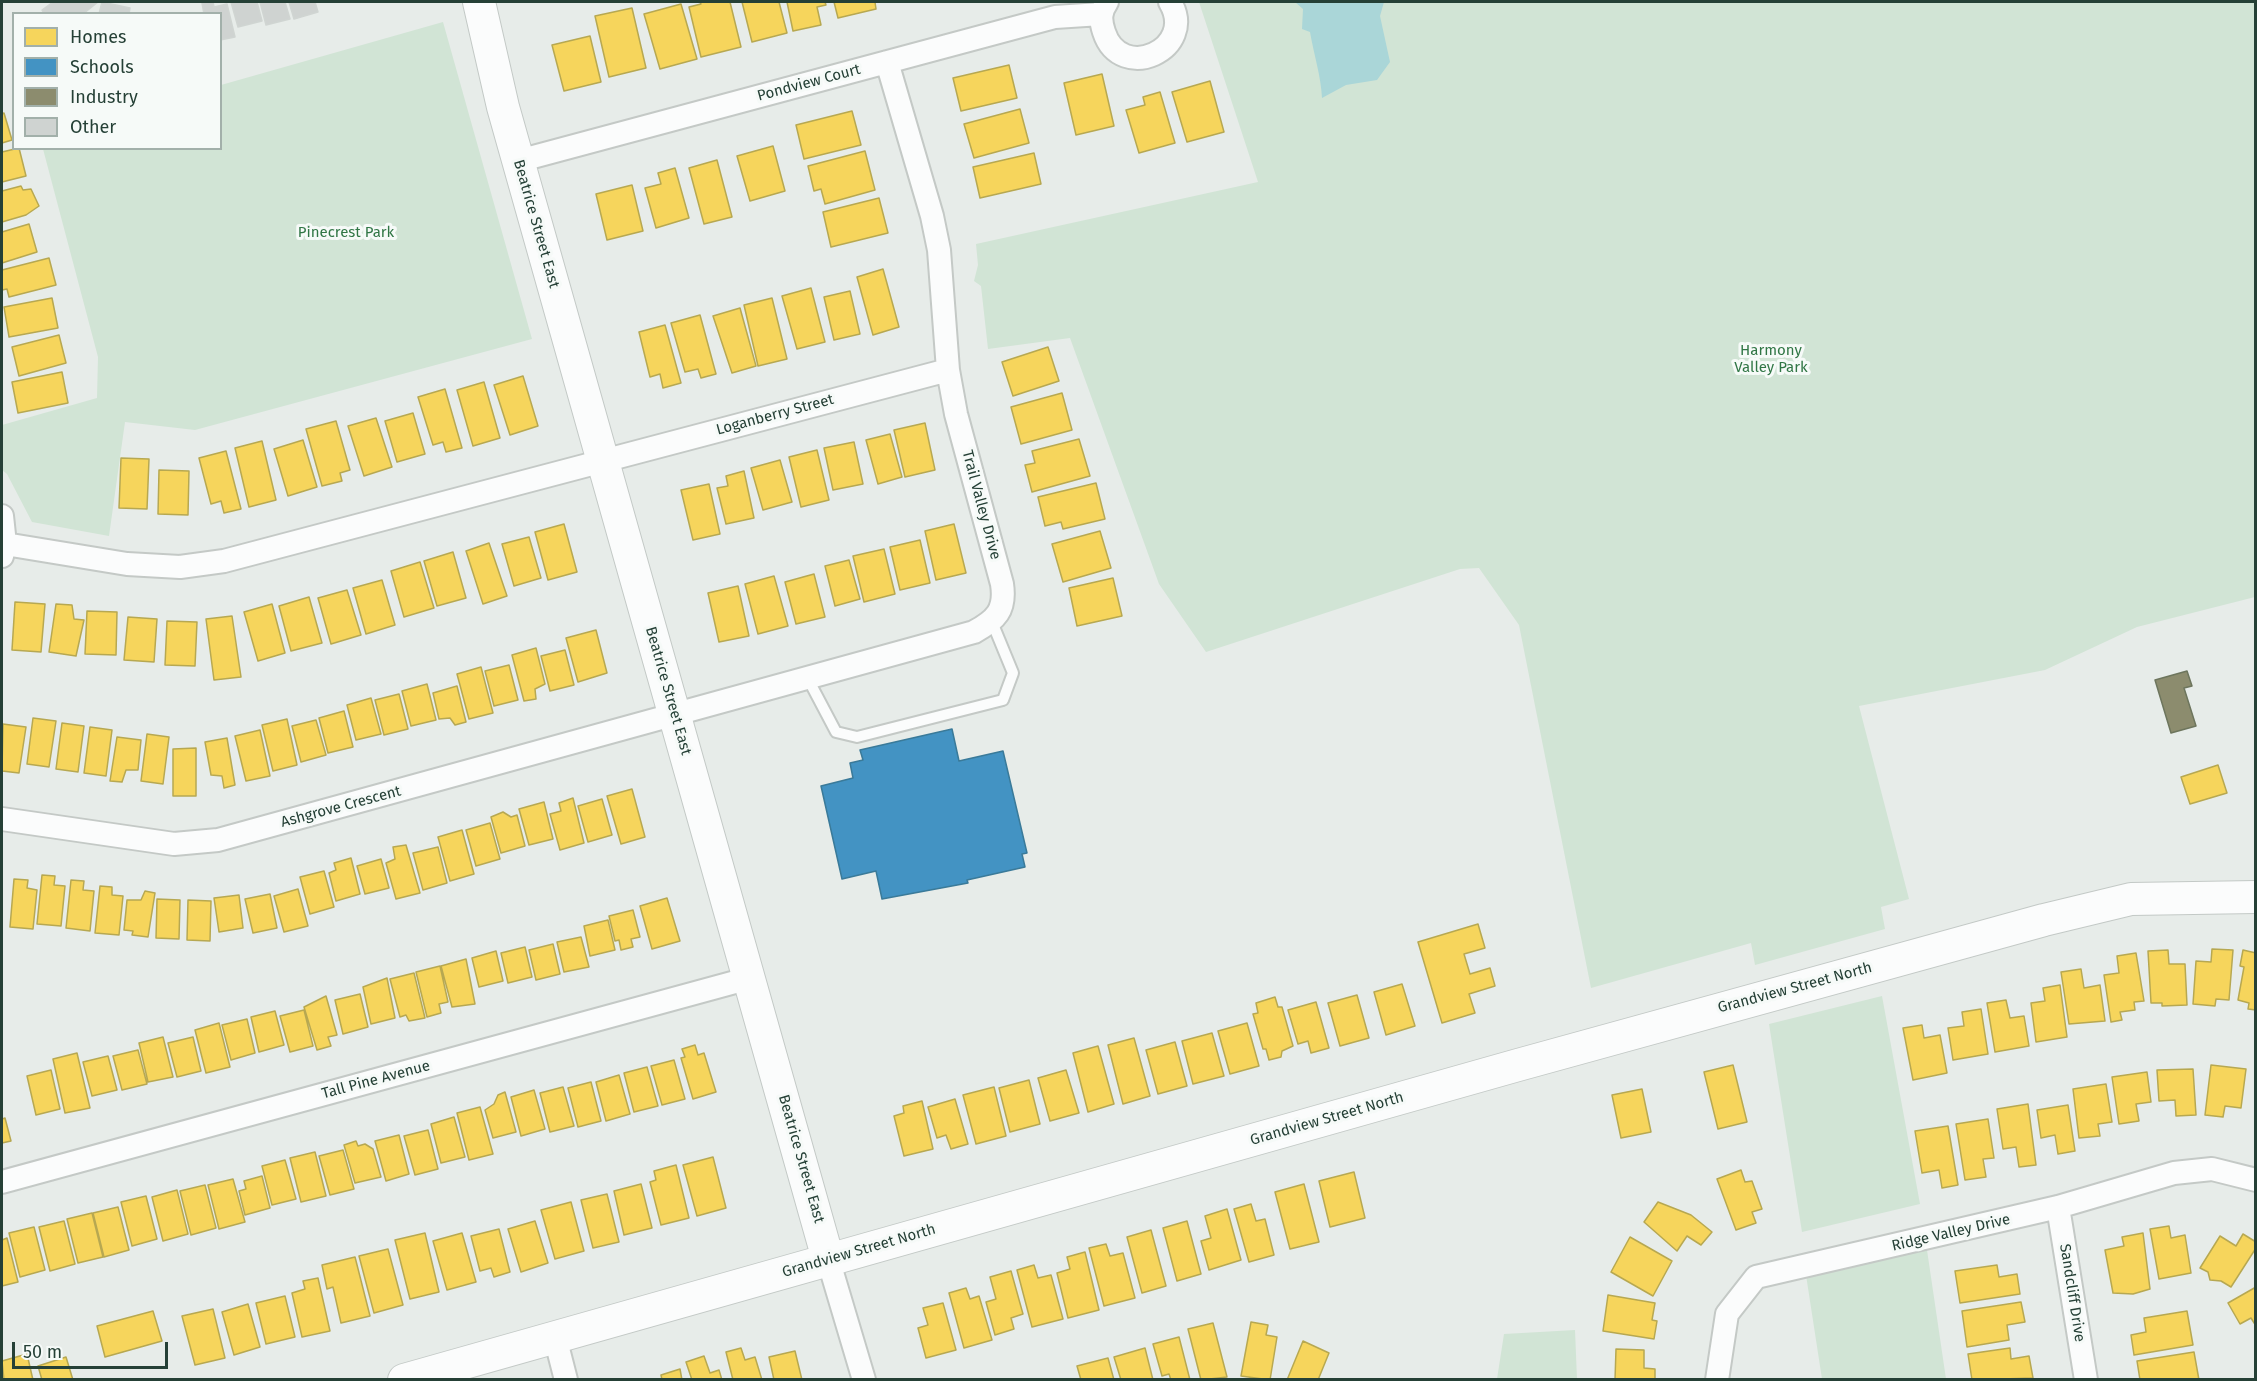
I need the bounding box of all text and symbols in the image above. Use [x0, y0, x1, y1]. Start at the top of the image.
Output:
legend [12, 12, 222, 150]
text: Homes [70, 26, 126, 48]
text: Schools [70, 56, 134, 78]
street label: Pondview Court [755, 61, 863, 105]
text: Industry [70, 86, 138, 108]
text: Other [70, 116, 116, 138]
street label: Beatrice Street East [509, 158, 563, 290]
park label: Pinecrest Park [298, 224, 394, 242]
park label: Harmony Valley Park [1734, 342, 1808, 377]
street label: Loganberry Street [714, 391, 836, 439]
street label: Trail Valley Drive [958, 448, 1004, 562]
street label: Beatrice Street East [641, 625, 695, 757]
street label: Ashgrove Crescent [279, 782, 403, 832]
street label: Grandview Street North [1716, 959, 1874, 1017]
street label: Tall Pine Avenue [320, 1057, 432, 1103]
street label: Grandview Street North [1248, 1088, 1406, 1150]
street label: Beatrice Street East [774, 1093, 828, 1225]
street label: Ridge Valley Drive [1890, 1211, 2012, 1255]
street label: Grandview Street North [780, 1220, 938, 1282]
street label: Sandcliff Drive [2055, 1243, 2089, 1343]
scale bar [15, 1330, 171, 1368]
text: 50 m [23, 1341, 62, 1363]

